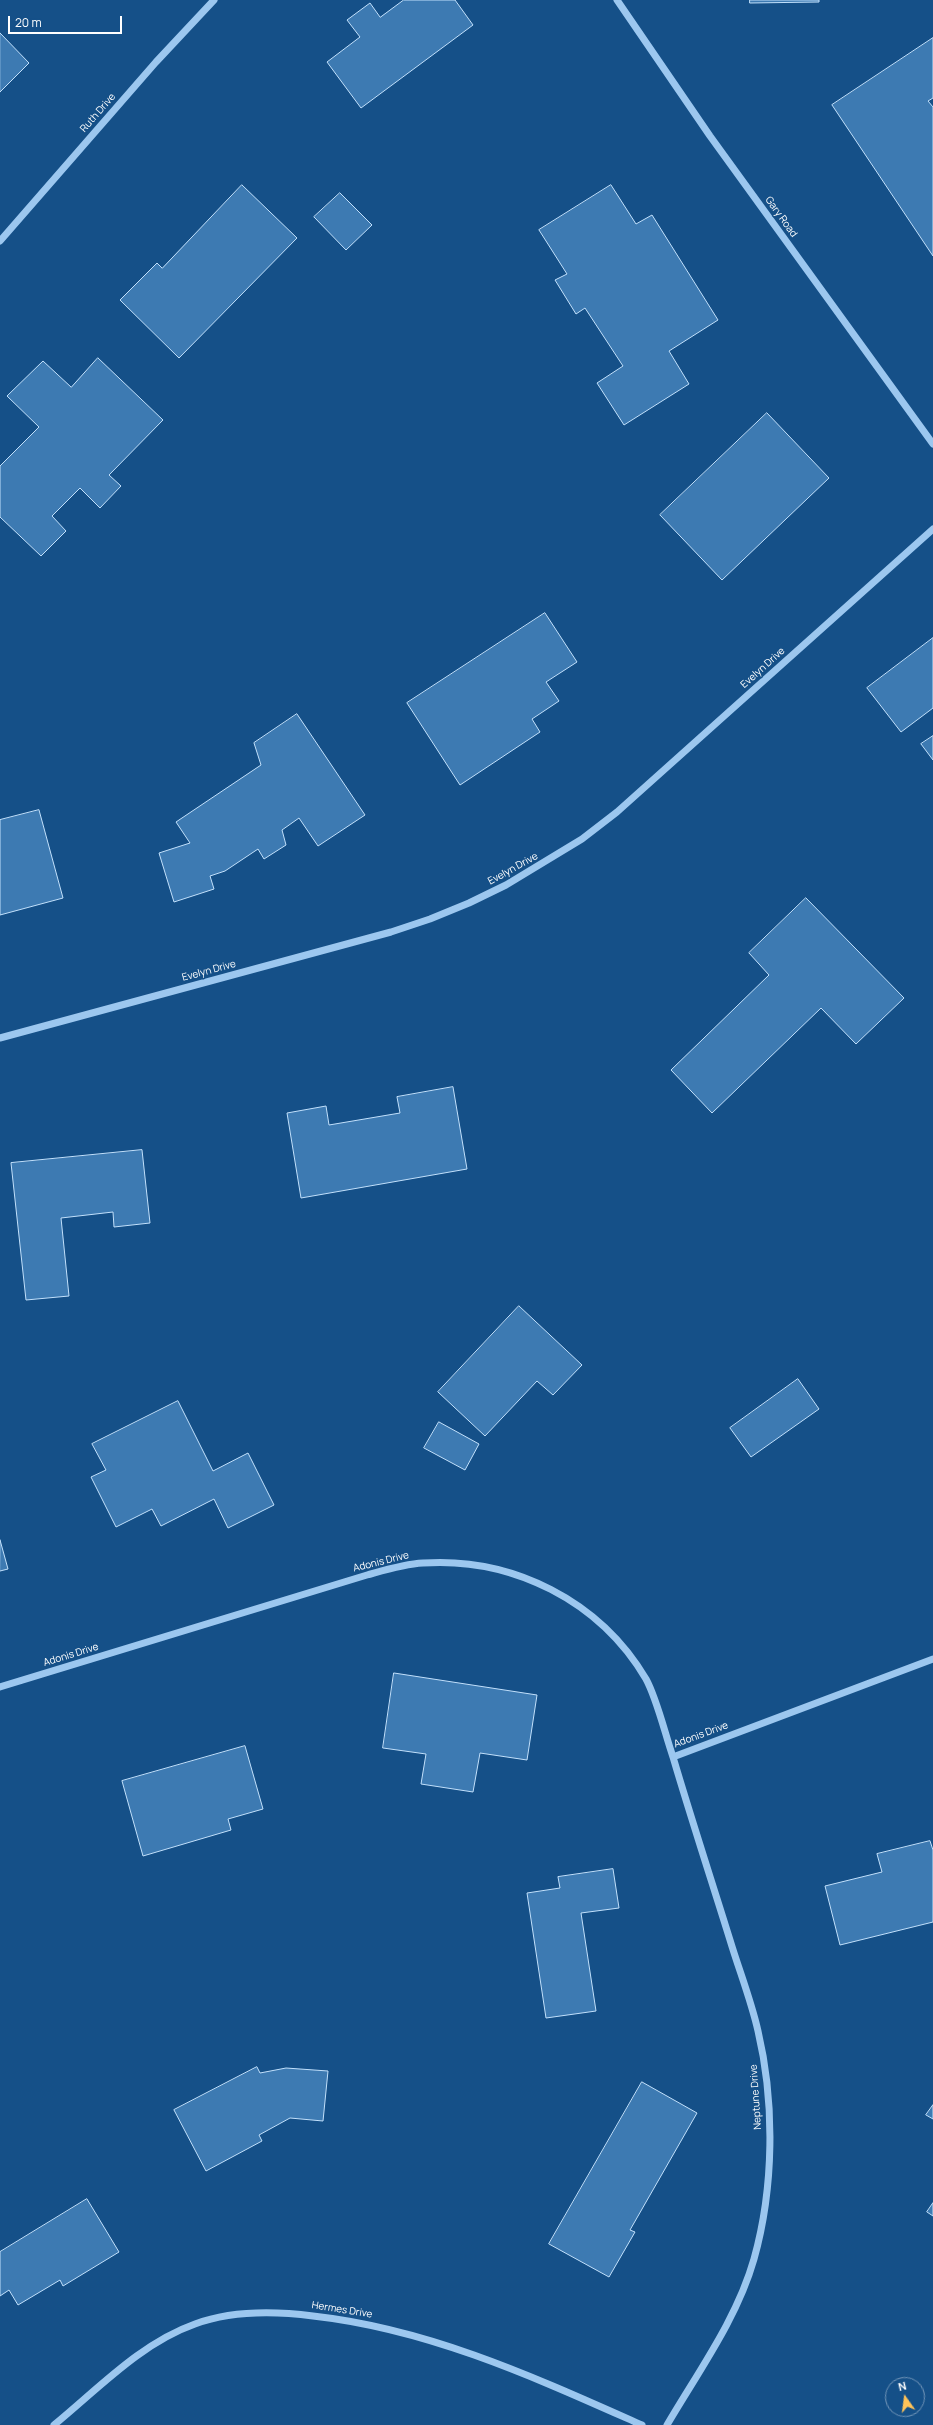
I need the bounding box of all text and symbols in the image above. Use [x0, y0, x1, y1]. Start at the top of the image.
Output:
scale bar [10, 8, 124, 34]
text: 20 m [15, 14, 42, 31]
street label: Ruth Drive [78, 91, 118, 135]
street label: Gary Road [762, 194, 800, 240]
street label: Evelyn Drive [738, 645, 788, 691]
street label: Evelyn Drive [486, 850, 540, 888]
street label: Evelyn Drive [181, 958, 237, 984]
street label: Adonis Drive [352, 1549, 410, 1575]
street label: Adonis Drive [42, 1641, 100, 1669]
street label: Adonis Drive [672, 1720, 730, 1750]
street label: Neptune Drive [748, 2064, 764, 2130]
street label: Hermes Drive [311, 2299, 373, 2321]
north arrow [885, 2377, 925, 2417]
text: N [897, 2378, 908, 2394]

